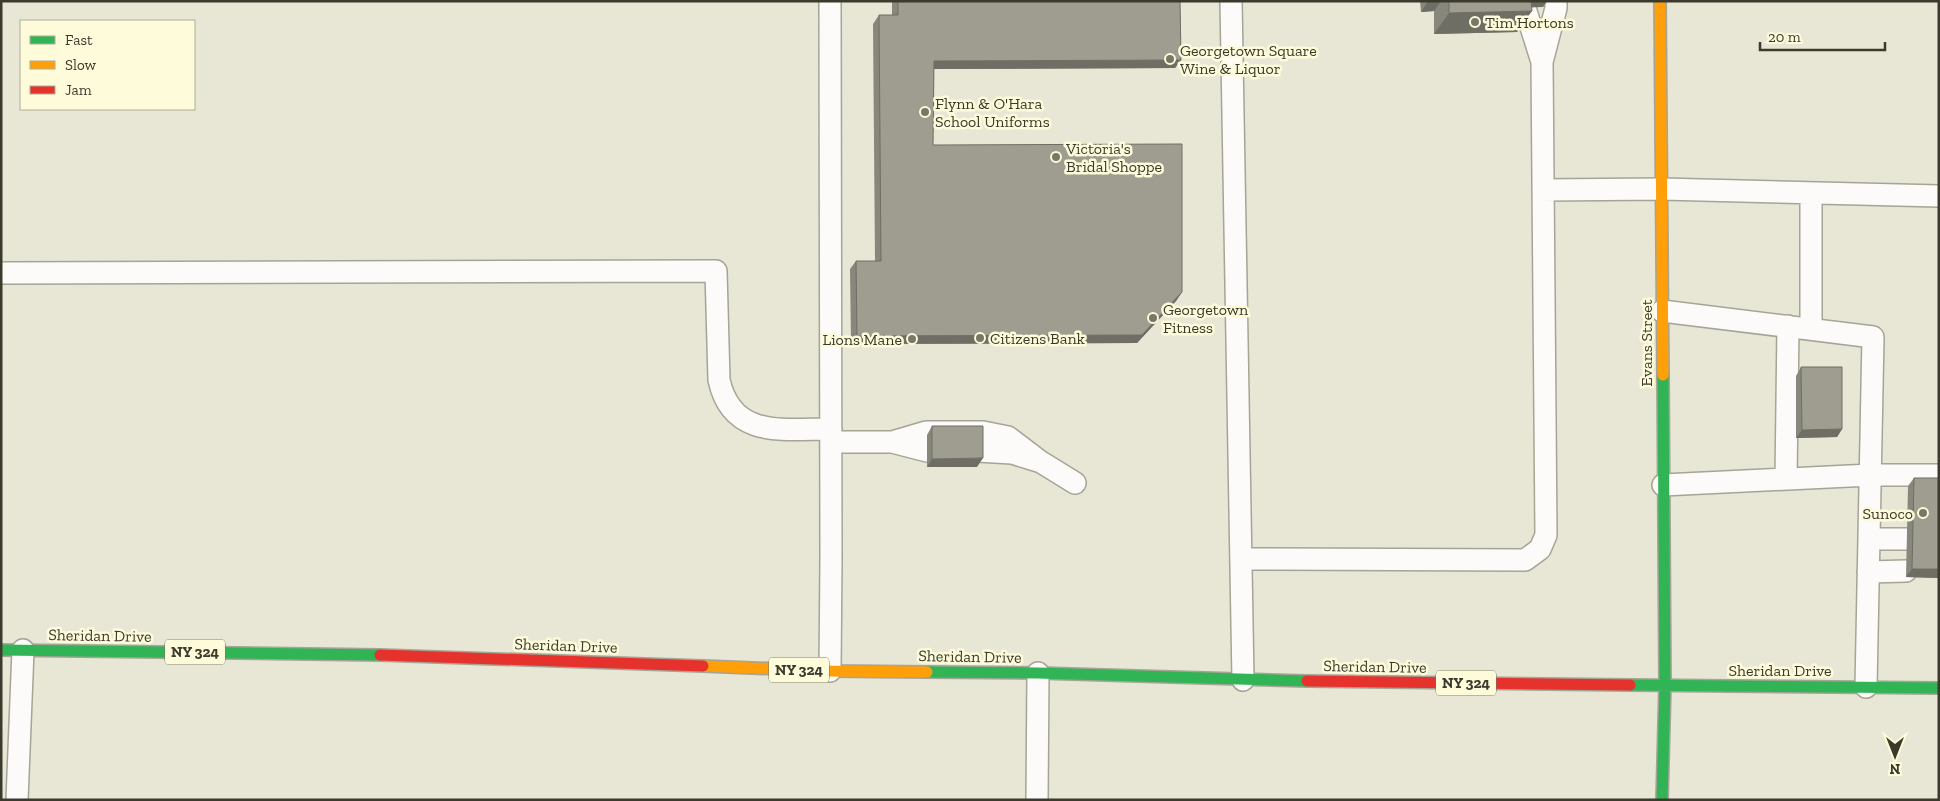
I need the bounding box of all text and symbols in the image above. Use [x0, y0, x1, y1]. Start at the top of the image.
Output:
place label: Tim Hortons [1485, 13, 1574, 32]
marker: Tim Hortons [1469, 16, 1481, 28]
legend [20, 20, 195, 110]
scale bar [1760, 20, 1885, 52]
text: 20 m [1768, 28, 1801, 46]
text: Fast [65, 31, 93, 49]
place label: Georgetown Square Wine & Liquor [1180, 41, 1317, 78]
marker: Georgetown Square Wine & Liquor [1164, 53, 1176, 65]
text: Slow [65, 56, 97, 74]
text: Jam [65, 81, 92, 99]
place label: Flynn & O'Hara School Uniforms [935, 94, 1050, 131]
marker: Flynn & O'Hara School Uniforms [919, 106, 931, 118]
place label: Victoria's Bridal Shoppe [1065, 139, 1162, 176]
marker: Victoria's Bridal Shoppe [1050, 151, 1062, 163]
street label: Evans Street [1637, 299, 1656, 387]
place label: Georgetown Fitness [1163, 300, 1249, 337]
marker: Georgetown Fitness [1147, 312, 1159, 324]
place label: Citizens Bank [990, 329, 1086, 348]
place label: Lions Mane [822, 330, 902, 349]
marker: Citizens Bank [974, 332, 986, 344]
marker: Lions Mane [906, 333, 918, 345]
place label: Sunoco [1863, 504, 1913, 523]
marker: Sunoco [1917, 507, 1929, 519]
street label: Sheridan Drive [48, 625, 152, 646]
street label: Sheridan Drive [514, 634, 618, 657]
road number: NY 324 [165, 640, 225, 664]
street label: Sheridan Drive [918, 646, 1022, 667]
street label: Sheridan Drive [1323, 656, 1427, 677]
road number: NY 324 [769, 658, 829, 682]
street label: Sheridan Drive [1728, 661, 1832, 680]
road number: NY 324 [1436, 670, 1496, 696]
north arrow [1870, 731, 1920, 781]
text: N [1889, 760, 1900, 777]

